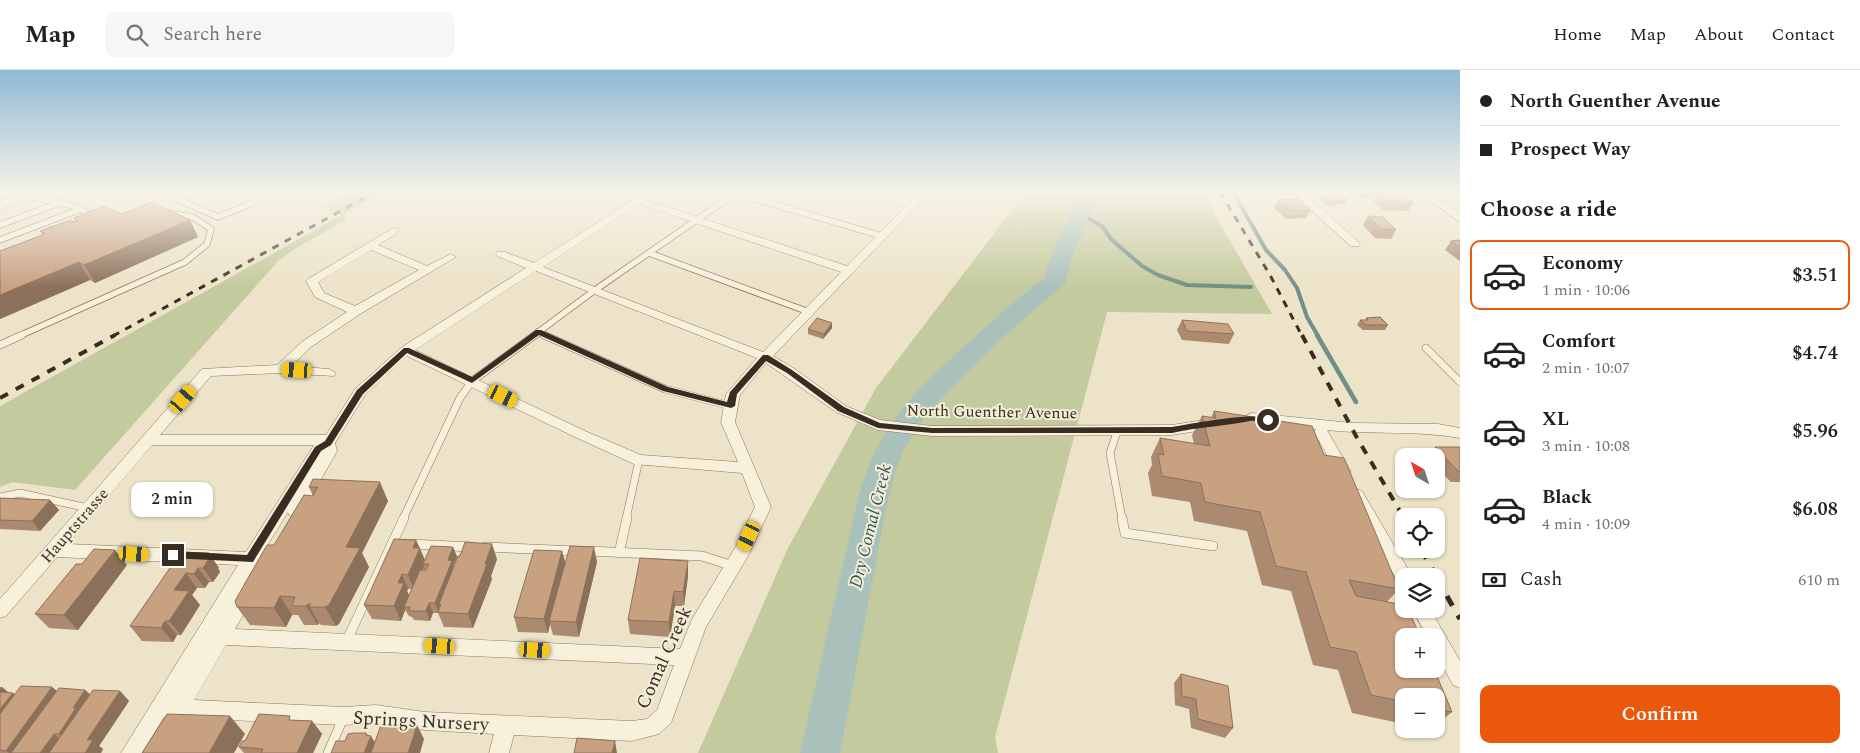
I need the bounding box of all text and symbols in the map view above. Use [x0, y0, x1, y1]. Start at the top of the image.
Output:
search box [105, 12, 455, 57]
text: Map [25, 17, 75, 53]
text: Search here [163, 20, 262, 49]
icon: search [123, 21, 151, 49]
text: Home [1553, 21, 1602, 48]
text: Map [1630, 21, 1666, 48]
text: About [1694, 21, 1744, 48]
text: Contact [1772, 21, 1835, 48]
text: North Guenther Avenue [1510, 87, 1721, 116]
text: Prospect Way [1510, 135, 1630, 164]
text: Choose a ride [1480, 193, 1617, 226]
text: Economy [1542, 249, 1623, 278]
icon: car [1482, 253, 1527, 298]
text: $3.51 [1792, 261, 1838, 290]
text: 1 min · 10:06 [1542, 278, 1630, 302]
text: Comfort [1542, 327, 1616, 356]
icon: car [1482, 331, 1527, 376]
text: $4.74 [1792, 339, 1838, 368]
text: 2 min · 10:07 [1542, 356, 1630, 380]
car [281, 362, 312, 378]
car [167, 383, 198, 415]
car [486, 383, 519, 409]
street label: North Guenther Avenue [906, 399, 1078, 425]
text: XL [1542, 405, 1569, 434]
route start [1257, 409, 1279, 431]
icon: car [1482, 409, 1527, 454]
text: $5.96 [1792, 417, 1838, 446]
text: 3 min · 10:08 [1542, 434, 1630, 458]
north arrow [1395, 448, 1445, 498]
map controls [1395, 448, 1445, 738]
water label: Dry Comal Creek [842, 461, 899, 591]
callout: 2 min [132, 482, 214, 518]
street label: Hauptstrasse [35, 483, 114, 569]
text: Black [1542, 483, 1592, 512]
text: 2 min [151, 487, 193, 511]
icon: car [1482, 487, 1527, 532]
text: $6.08 [1792, 495, 1838, 524]
button: locate [1395, 508, 1445, 558]
text: 4 min · 10:09 [1542, 512, 1630, 536]
car [735, 519, 762, 553]
route end [162, 544, 184, 566]
car [118, 546, 149, 562]
text: Cash [1520, 565, 1562, 594]
icon: cash [1480, 566, 1508, 594]
button: layers [1395, 568, 1445, 618]
text: 610 m [1798, 568, 1840, 592]
street label: Comal Creek [629, 601, 700, 714]
button: + [1395, 628, 1445, 678]
car [424, 638, 455, 654]
car [519, 642, 550, 658]
button: Confirm [1480, 685, 1840, 743]
button: − [1395, 688, 1445, 738]
street label: Springs Nursery [352, 703, 490, 740]

